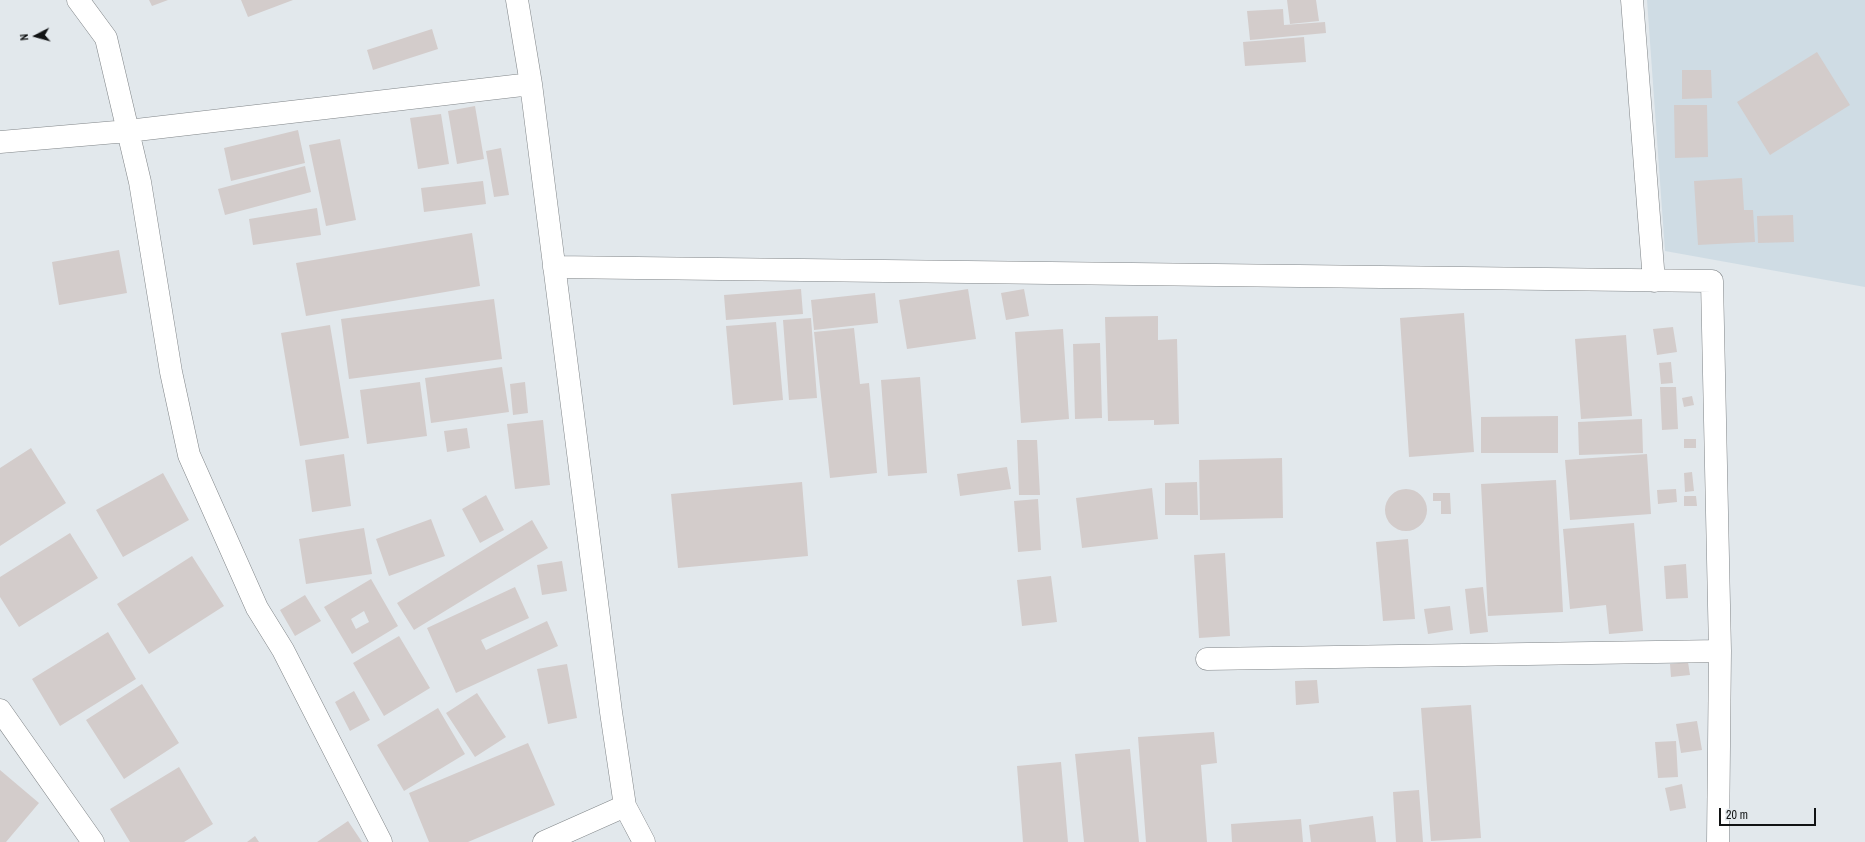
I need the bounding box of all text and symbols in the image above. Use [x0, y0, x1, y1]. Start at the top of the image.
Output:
north arrow [16, 16, 56, 56]
text: N [17, 33, 31, 41]
scale bar [1721, 800, 1818, 826]
text: 20 m [1726, 807, 1748, 823]

